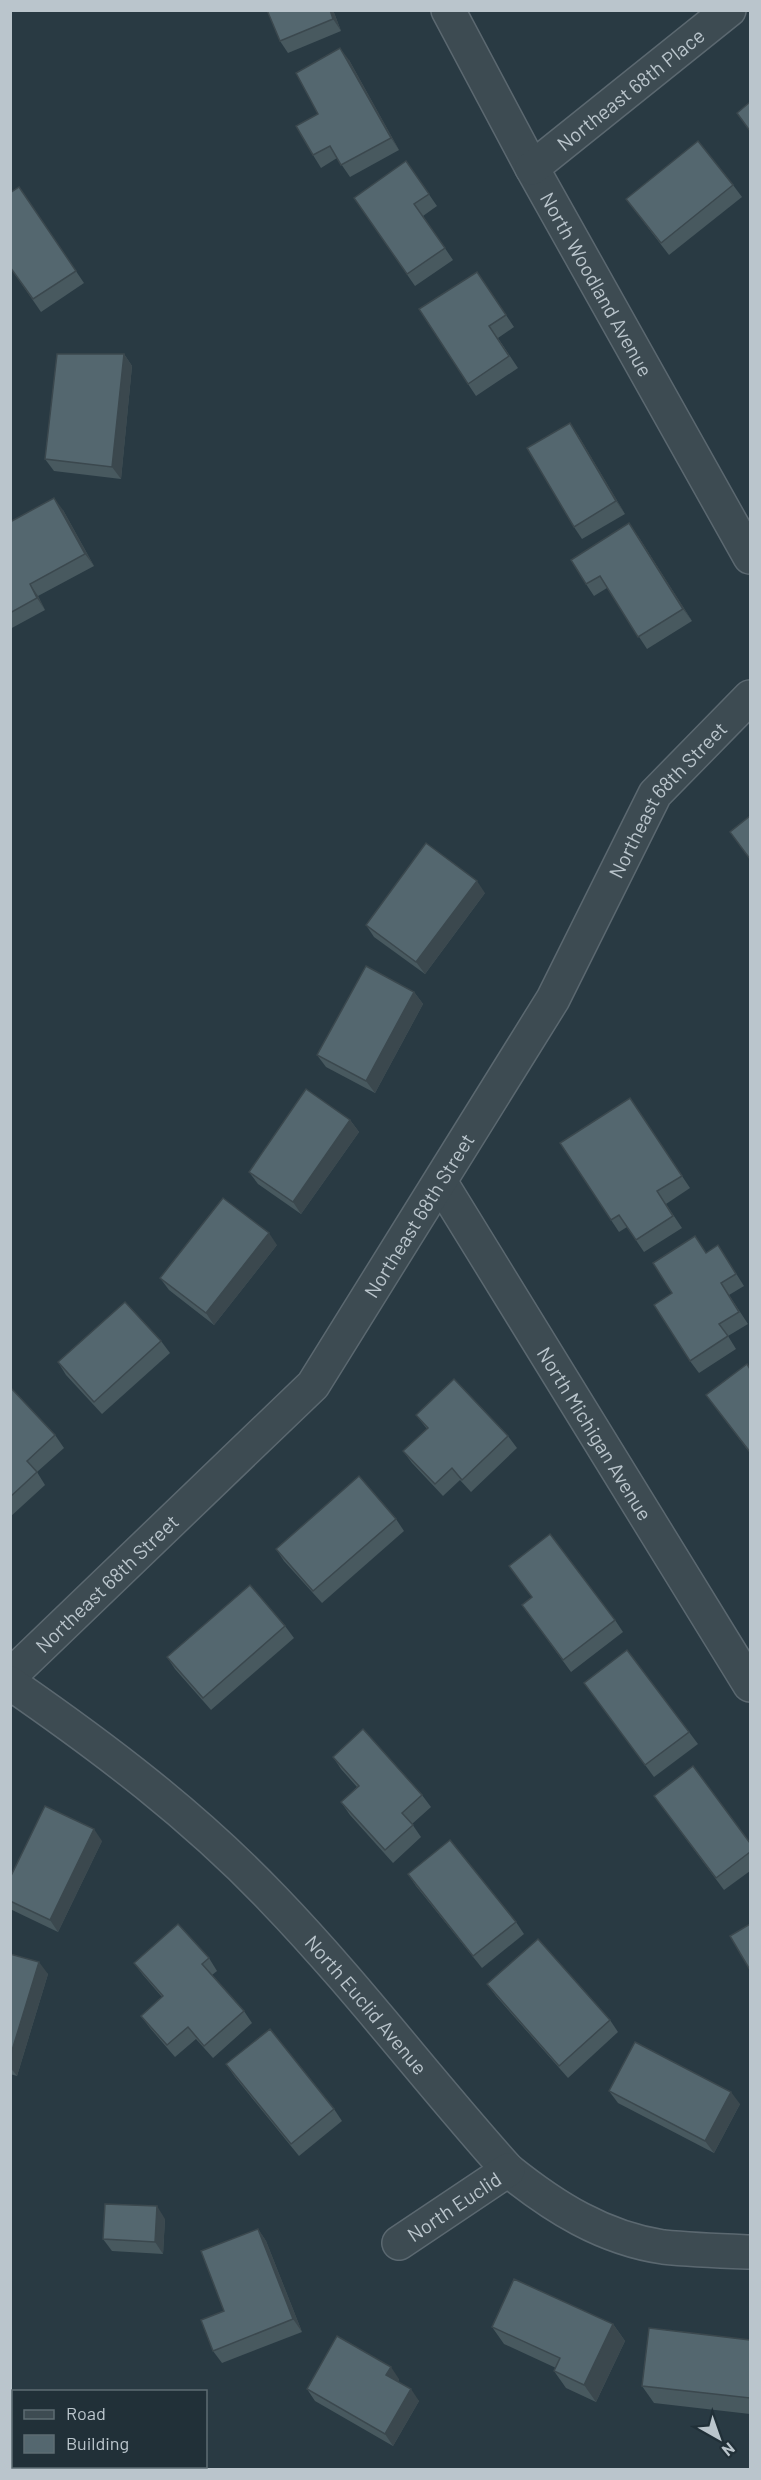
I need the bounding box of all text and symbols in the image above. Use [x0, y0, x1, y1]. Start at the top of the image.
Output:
street label: Northeast 68th Place [552, 23, 709, 155]
street label: North Woodland Avenue [536, 188, 658, 380]
street label: Northeast 68th Street [603, 716, 731, 882]
street label: Northeast 68th Street [358, 1129, 479, 1302]
street label: North Michigan Avenue [533, 1342, 658, 1524]
street label: Northeast 68th Street [30, 1509, 183, 1657]
street label: North Euclid Avenue [300, 1930, 433, 2079]
street label: North Euclid [402, 2166, 505, 2246]
legend [12, 2390, 207, 2468]
text: Road [66, 2402, 106, 2424]
north arrow [689, 2408, 749, 2468]
text: Building [66, 2432, 129, 2454]
text: N [719, 2439, 739, 2461]

